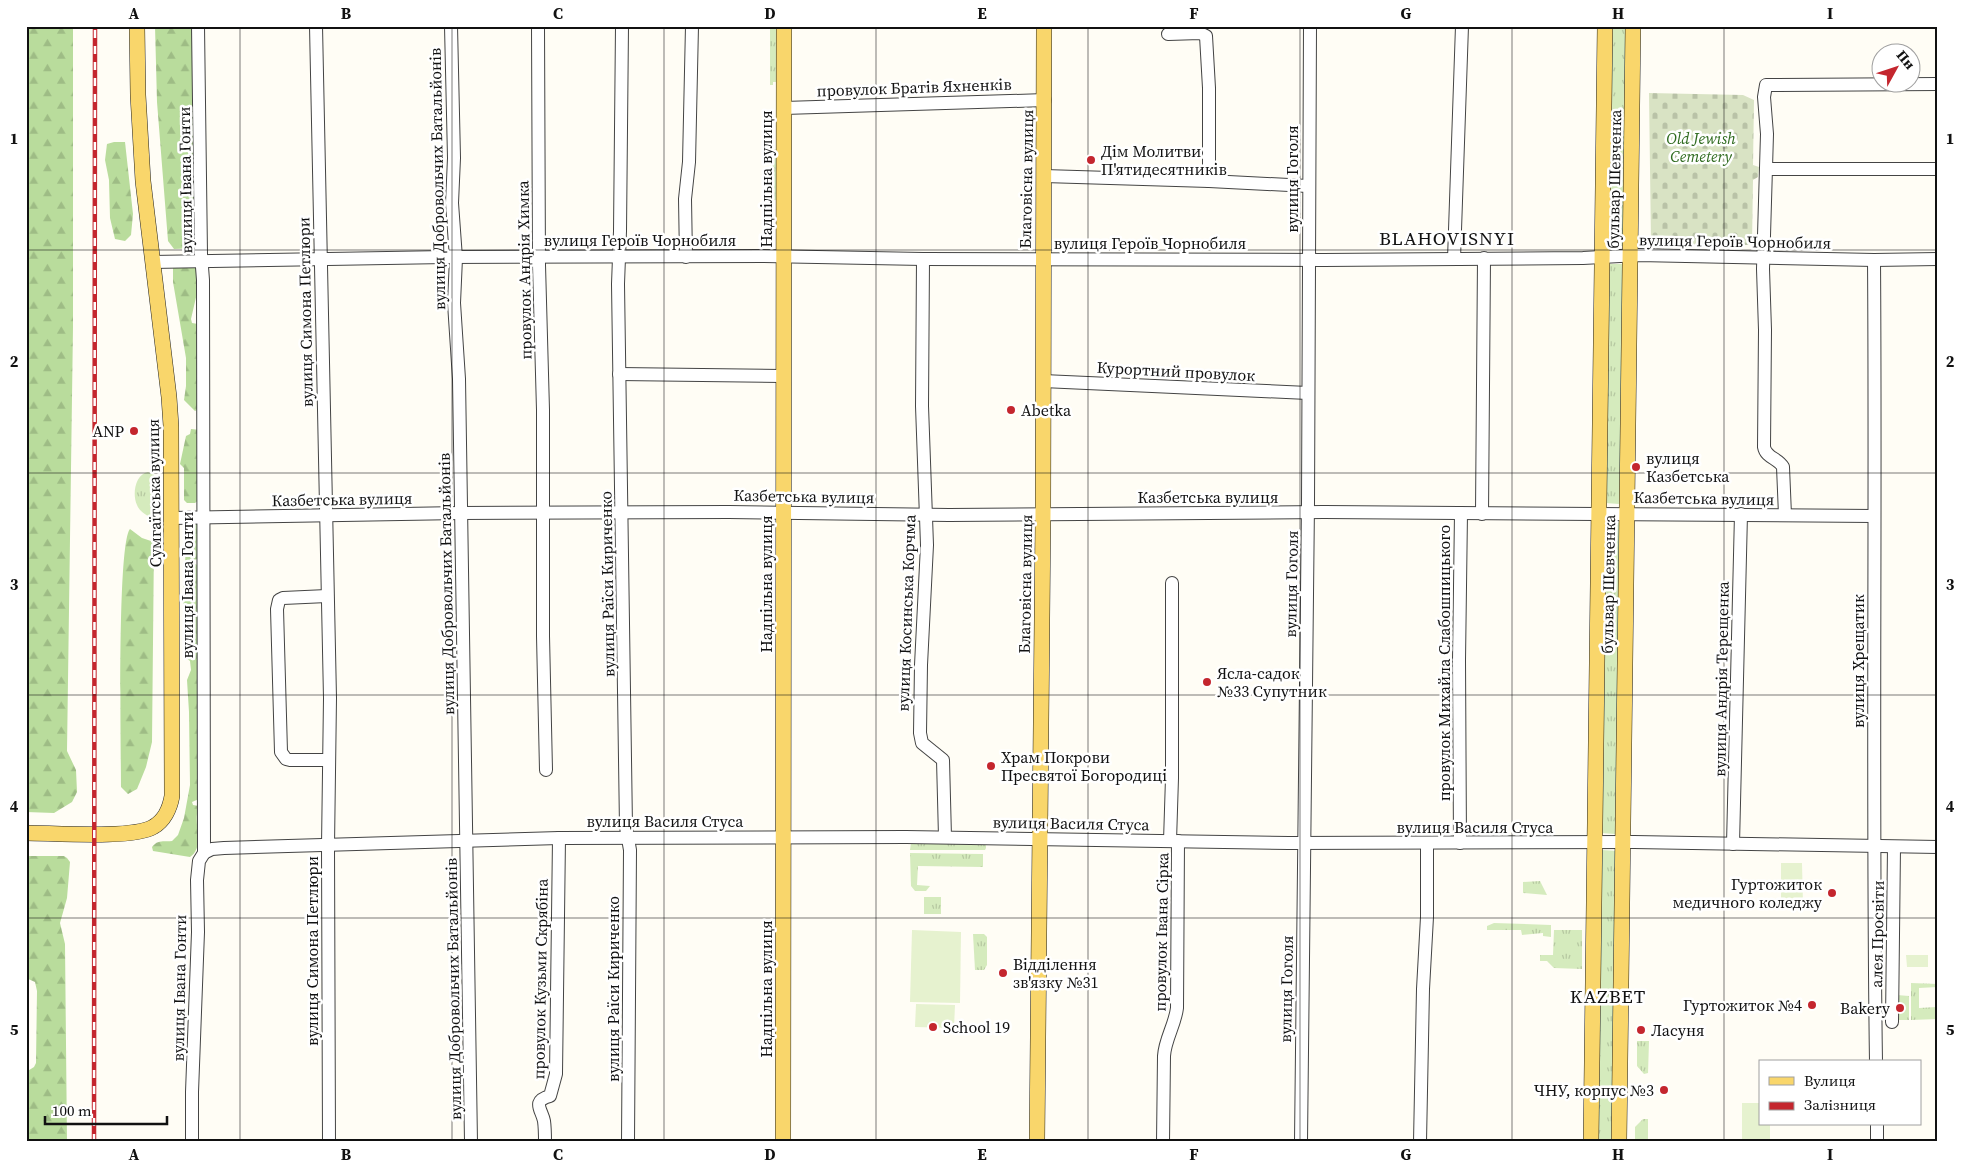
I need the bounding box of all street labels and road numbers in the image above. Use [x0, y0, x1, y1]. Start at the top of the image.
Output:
street label: вулиця Добровольчих Батальйонів [424, 48, 450, 310]
street label: провулок Братів Яхненків [816, 73, 1012, 101]
street label: вулиця Івана Гонти [173, 106, 197, 254]
street label: бульвар Шевченка [1602, 108, 1626, 249]
street label: Благовісна вулиця [1014, 109, 1038, 249]
street label: Надпільна вулиця [755, 110, 777, 248]
street label: вулиця Гоголя [1281, 125, 1303, 233]
street label: провулок Андрія Химка [511, 179, 537, 360]
street label: вулиця Симона Петлюри [292, 217, 318, 407]
street label: вулиця Героїв Чорнобиля [1639, 228, 1831, 254]
street label: вулиця Героїв Чорнобиля [544, 229, 736, 251]
street label: вулиця Героїв Чорнобиля [1054, 232, 1246, 254]
street label: Курортний провулок [1096, 356, 1256, 386]
street label: Сумгаїтська вулиця [142, 419, 166, 567]
street label: вулиця Добровольчих Батальйонів [433, 453, 459, 715]
street label: Казбетська вулиця [733, 484, 875, 508]
street label: Казбетська вулиця [1138, 486, 1278, 508]
street label: Казбетська вулиця [1633, 486, 1775, 510]
street label: Казбетська вулиця [271, 487, 413, 511]
street label: вулиця Раїси Кириченко [594, 491, 620, 677]
street label: вулиця Івана Гонти [176, 511, 198, 659]
street label: вулиця Косинська Корчма [892, 513, 920, 712]
street label: бульвар Шевченка [1596, 513, 1620, 654]
street label: Благовісна вулиця [1013, 514, 1037, 654]
street label: Надпільна вулиця [755, 515, 777, 653]
street label: провулок Михайла Слабошпицького [1433, 524, 1455, 801]
street label: вулиця Гоголя [1279, 530, 1303, 638]
street label: вулиця Андрія Терещенка [1708, 580, 1734, 777]
street label: вулиця Хрещатик [1847, 594, 1869, 728]
street label: вулиця Василя Стуса [587, 810, 744, 832]
street label: вулиця Василя Стуса [992, 811, 1150, 835]
street label: вулиця Василя Стуса [1397, 816, 1554, 838]
street label: провулок Івана Сірка [1149, 851, 1173, 1012]
street label: вулиця Симона Петлюри [301, 856, 323, 1046]
street label: вулиця Добровольчих Батальйонів [440, 858, 466, 1120]
street label: провулок Кузьми Скрябіна [527, 878, 553, 1080]
street label: алея Просвіти [1865, 880, 1889, 988]
street label: вулиця Раїси Кириченко [602, 896, 624, 1082]
street label: вулиця Івана Гонти [167, 914, 191, 1062]
street label: Надпільна вулиця [755, 920, 777, 1058]
street label: вулиця Гоголя [1274, 935, 1298, 1043]

